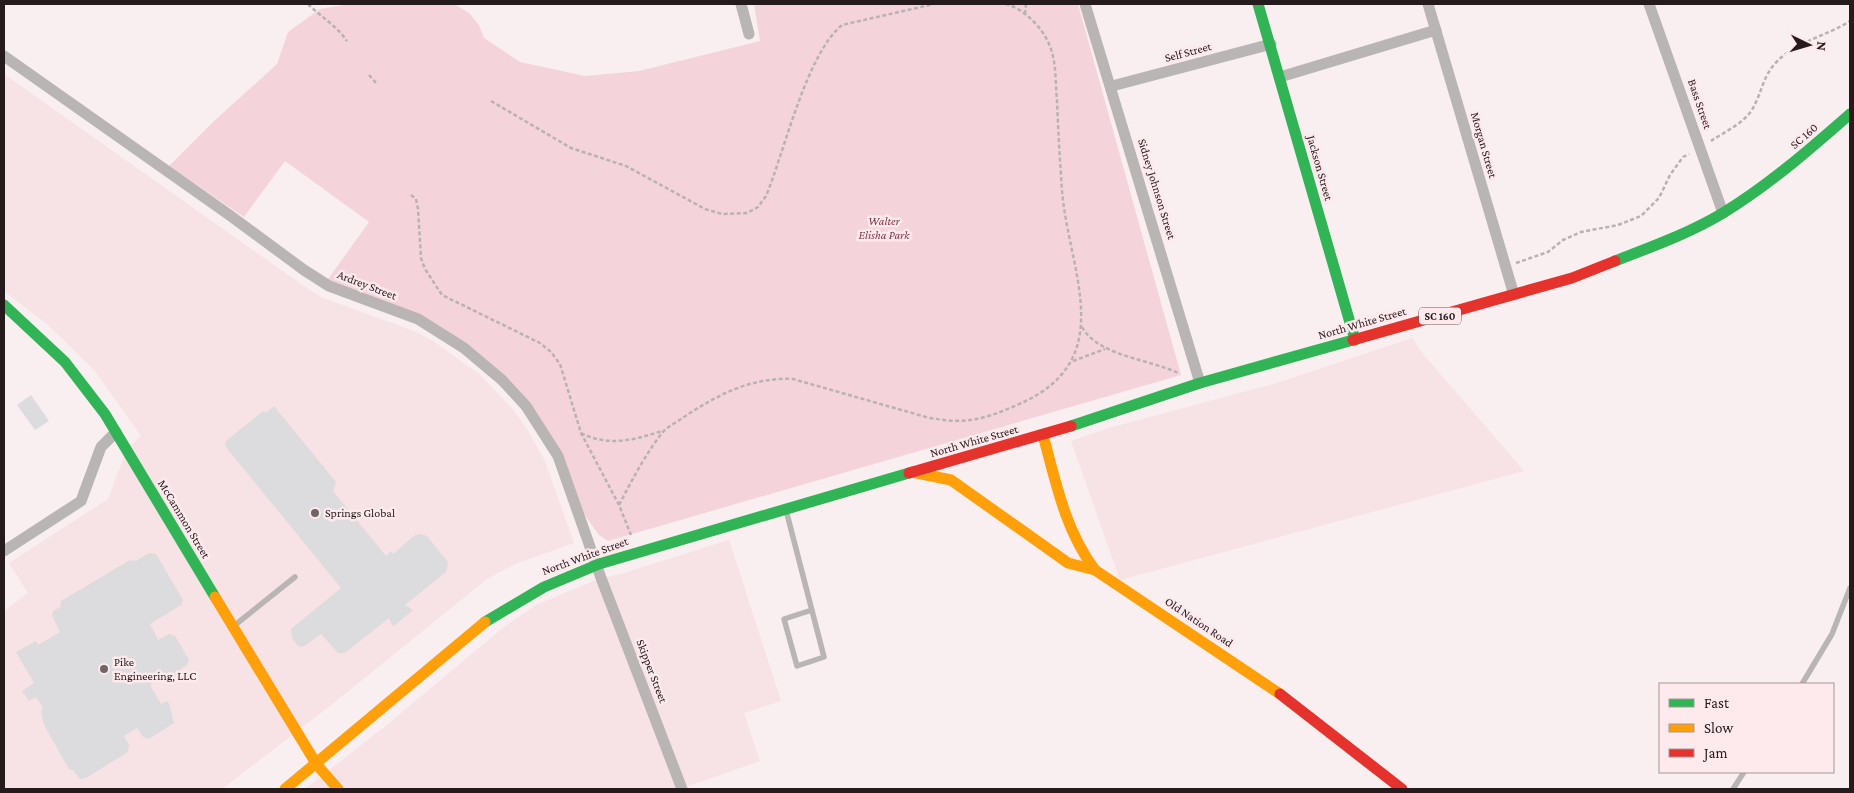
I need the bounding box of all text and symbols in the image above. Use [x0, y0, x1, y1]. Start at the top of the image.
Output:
north arrow [1784, 20, 1834, 70]
street label: Self Street [1163, 39, 1214, 65]
text: N [1814, 41, 1830, 52]
street label: Bass Street [1685, 77, 1715, 132]
street label: Morgan Street [1468, 110, 1500, 181]
street label: SC 160 [1787, 120, 1821, 152]
street label: Jackson Street [1304, 133, 1336, 203]
street label: Sidney Johnson Street [1135, 137, 1179, 242]
park label: Walter Elisha Park [859, 214, 910, 242]
street label: Ardrey Street [335, 267, 400, 303]
street label: North White Street [1316, 303, 1409, 342]
road number: SC 160 [1419, 308, 1461, 324]
street label: North White Street [928, 421, 1021, 460]
street label: McCammon Street [155, 477, 214, 562]
place label: Springs Global [325, 506, 395, 520]
marker: Springs Global [309, 507, 321, 519]
street label: North White Street [540, 534, 631, 578]
street label: Old Nation Road [1162, 594, 1236, 650]
street label: Skipper Street [633, 637, 671, 706]
place label: Pike Engineering, LLC [114, 655, 196, 683]
marker: Pike Engineering, LLC [98, 663, 110, 675]
legend [1659, 683, 1834, 773]
text: Fast [1704, 695, 1730, 711]
text: Slow [1704, 720, 1734, 736]
text: Jam [1702, 745, 1727, 762]

